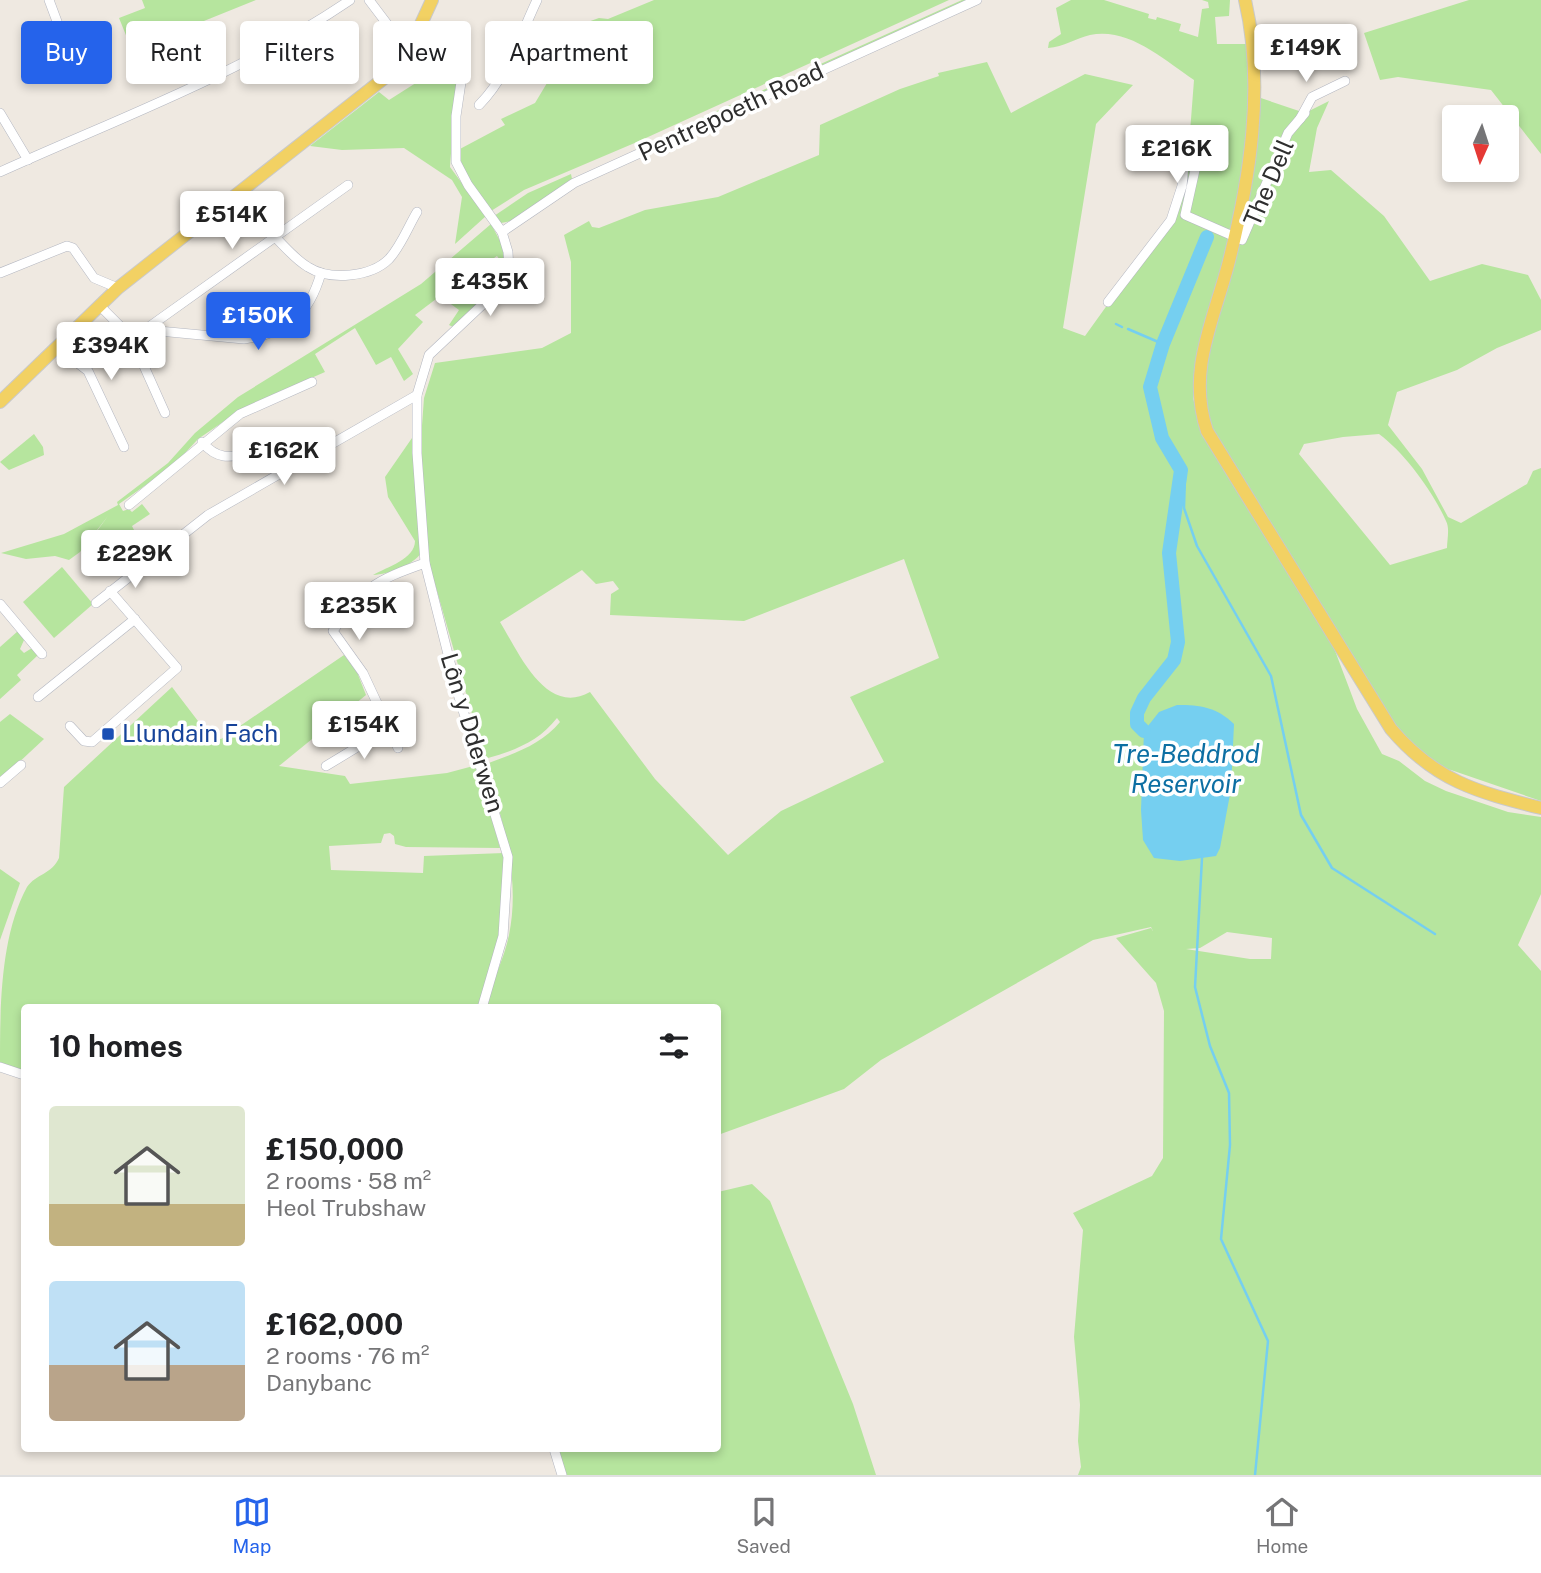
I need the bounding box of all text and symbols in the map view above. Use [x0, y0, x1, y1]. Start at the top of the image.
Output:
chip: Buy [21, 21, 112, 84]
chip: Rent [126, 21, 226, 84]
chip: Filters [240, 21, 359, 84]
chip: New [373, 21, 471, 84]
chip: Apartment [485, 21, 653, 84]
pin: £149K [1257, 24, 1355, 84]
text: £149K [1270, 33, 1342, 60]
street label: Pentrepoeth Road [634, 56, 828, 166]
north arrow [1442, 105, 1519, 182]
map controls [1442, 105, 1519, 182]
pin: £216K [1128, 125, 1226, 185]
text: £216K [1141, 134, 1213, 161]
street label: The Dell [1237, 135, 1299, 230]
pin: £514K [183, 191, 281, 251]
text: £514K [196, 200, 268, 227]
pin: £435K [441, 258, 539, 318]
text: £435K [451, 267, 529, 294]
pin: £150K [209, 292, 307, 352]
text: £150K [222, 301, 294, 328]
pin: £394K [62, 322, 160, 382]
text: £394K [73, 331, 149, 358]
pin: £162K [235, 428, 333, 487]
text: £162K [248, 436, 320, 463]
pin: £229K [86, 530, 184, 590]
text: £229K [97, 539, 173, 566]
pin: £235K [310, 582, 408, 642]
text: £235K [321, 591, 397, 618]
street label: Lôn y Dderwen [435, 650, 511, 816]
pin: £154K [315, 702, 413, 761]
text: £154K [328, 710, 400, 737]
place label: Llundain Fach [122, 719, 278, 747]
marker: Llundain Fach [100, 726, 116, 742]
water label: Tre-Beddrod Reservoir [1112, 738, 1260, 799]
icon: filters [655, 1027, 693, 1065]
text: 10 homes [49, 1028, 183, 1064]
text: £150,000 [266, 1131, 404, 1167]
icon: home [105, 1134, 189, 1218]
text: 2 rooms · 58 m² [266, 1167, 431, 1194]
text: Heol Trubshaw [266, 1194, 426, 1221]
text: £162,000 [266, 1306, 403, 1342]
icon: home [105, 1309, 189, 1393]
text: 2 rooms · 76 m² [266, 1342, 429, 1369]
text: Danybanc [266, 1369, 372, 1396]
tab: Map [233, 1493, 271, 1557]
tab: Saved [736, 1493, 791, 1557]
tab: Home [1256, 1493, 1308, 1557]

